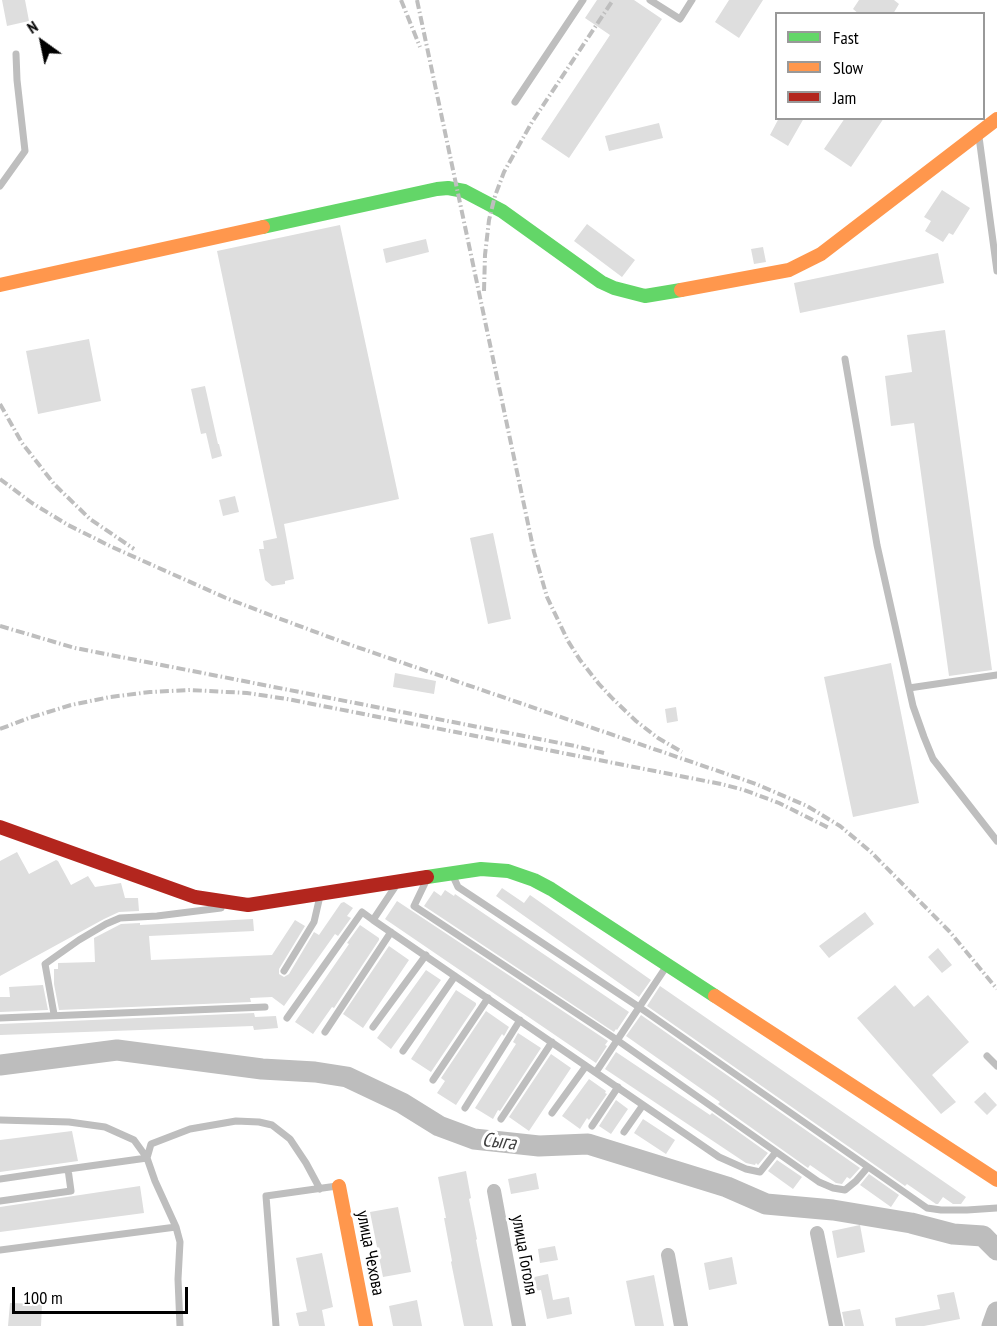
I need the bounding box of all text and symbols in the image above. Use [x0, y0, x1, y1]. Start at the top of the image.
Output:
north arrow [12, 12, 72, 72]
legend [775, 12, 985, 120]
text: N [23, 16, 41, 38]
text: Fast [833, 26, 859, 49]
text: Slow [833, 56, 863, 79]
text: Jam [833, 86, 856, 109]
water label: Сыга [481, 1128, 517, 1156]
street label: улица Чехова [351, 1209, 389, 1297]
street label: улица Гоголя [506, 1213, 542, 1297]
scale bar [15, 1275, 190, 1313]
text: 100 m [23, 1286, 63, 1309]

